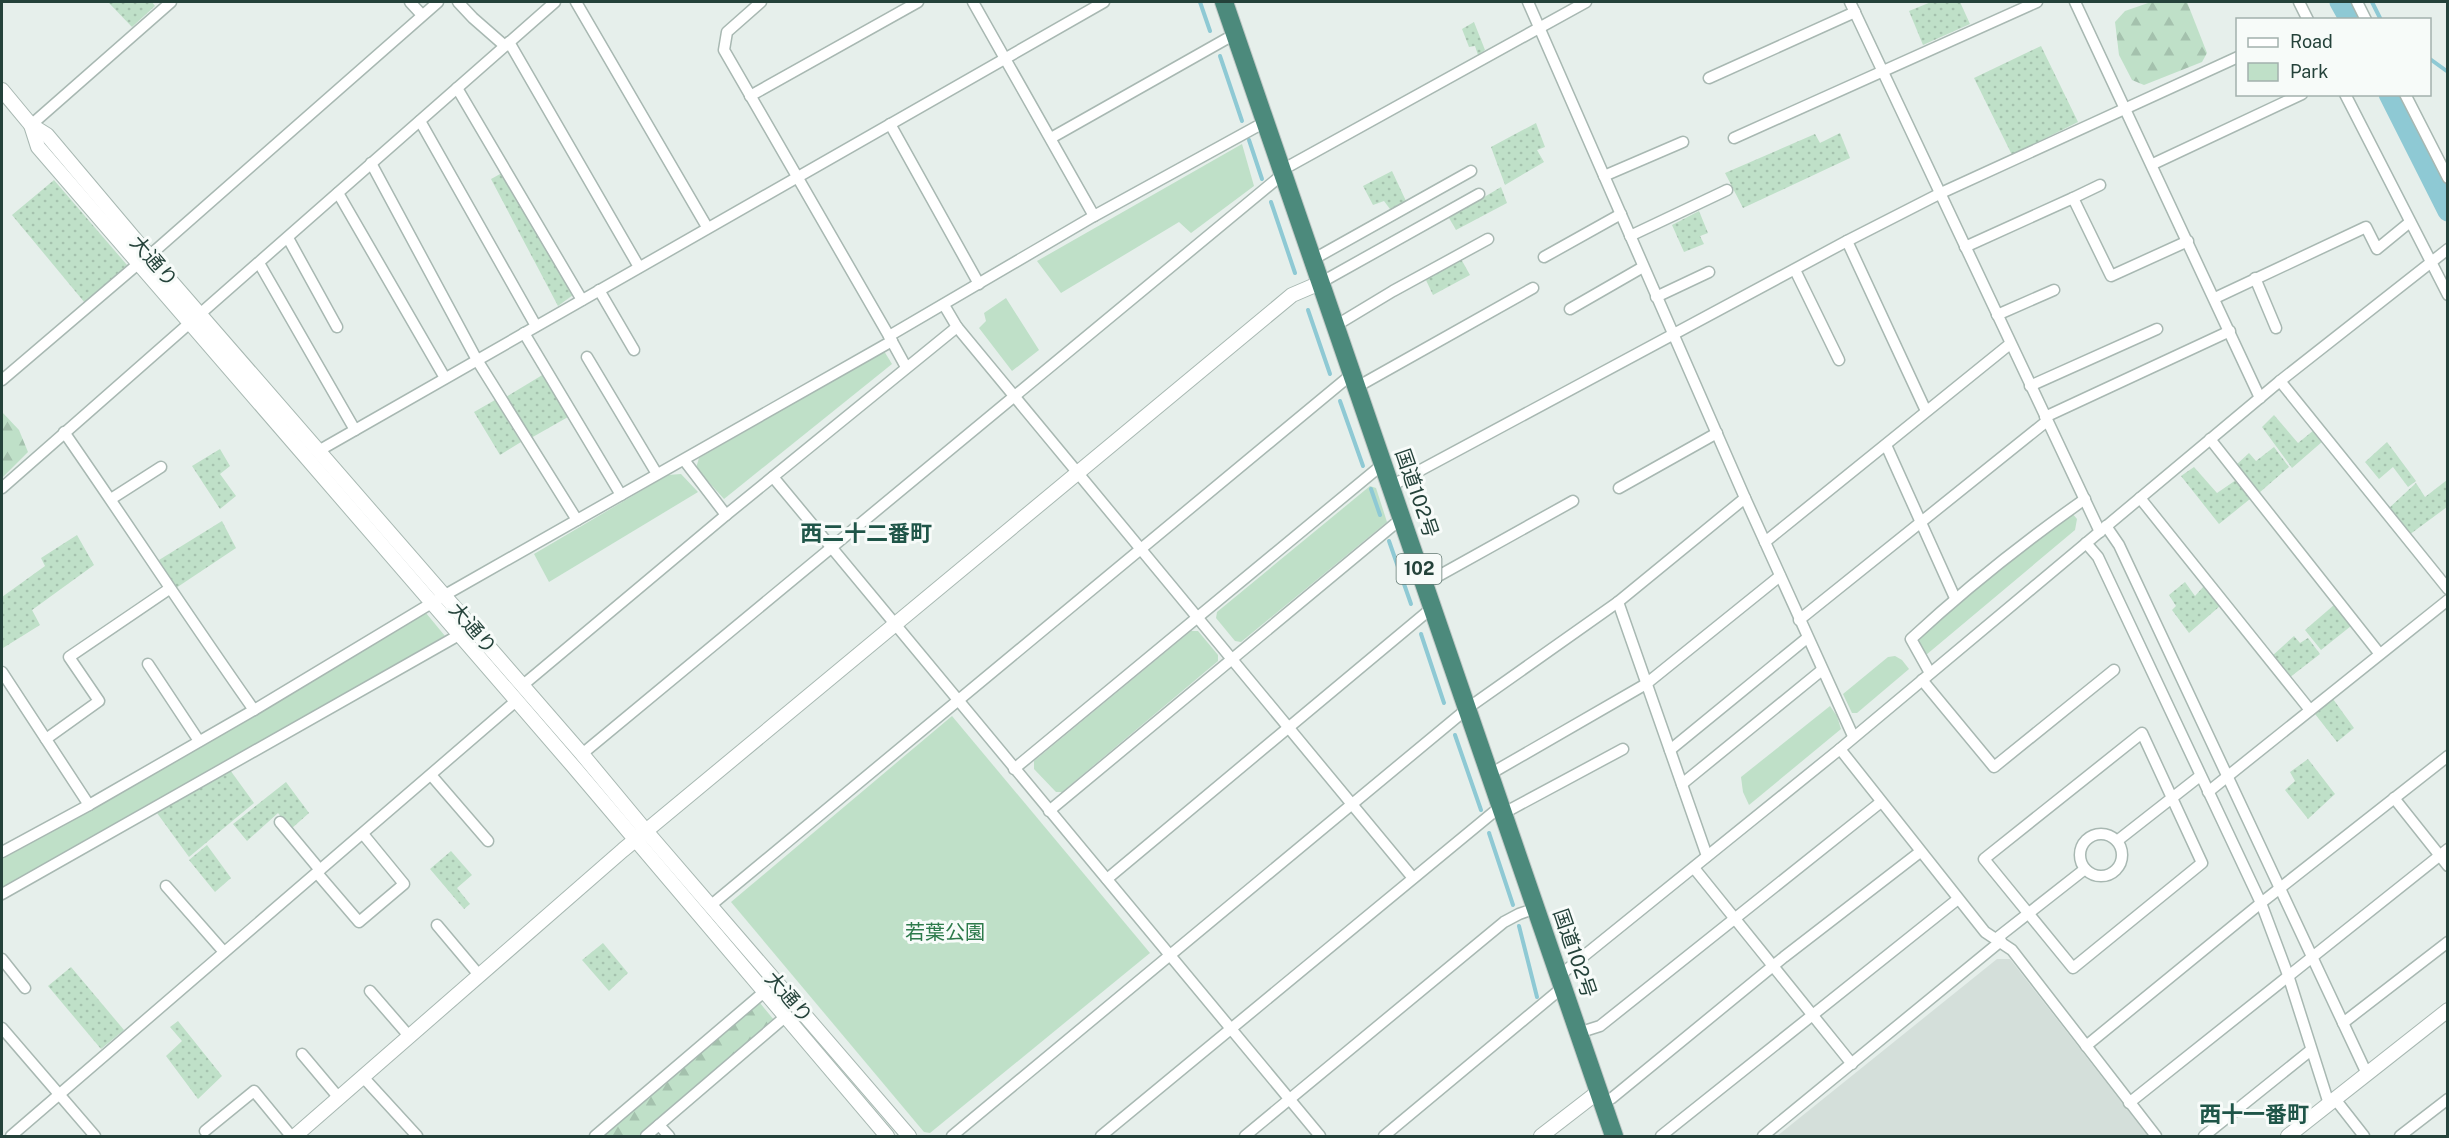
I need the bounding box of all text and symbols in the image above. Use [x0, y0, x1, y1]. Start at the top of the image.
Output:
legend [2236, 18, 2431, 96]
text: Road [2290, 31, 2333, 52]
text: Park [2290, 61, 2328, 82]
street label: 大通り [125, 230, 183, 292]
street label: 国道102号 [1391, 445, 1443, 541]
district label: 西二十二番町 [800, 520, 932, 546]
road number: 102 [1396, 554, 1442, 584]
street label: 大通り [444, 597, 502, 659]
street label: 国道102号 [1549, 905, 1601, 1001]
park label: 若葉公園 [905, 920, 985, 944]
street label: 大通り [760, 966, 818, 1028]
district label: 西十一番町 [2199, 1101, 2309, 1127]

